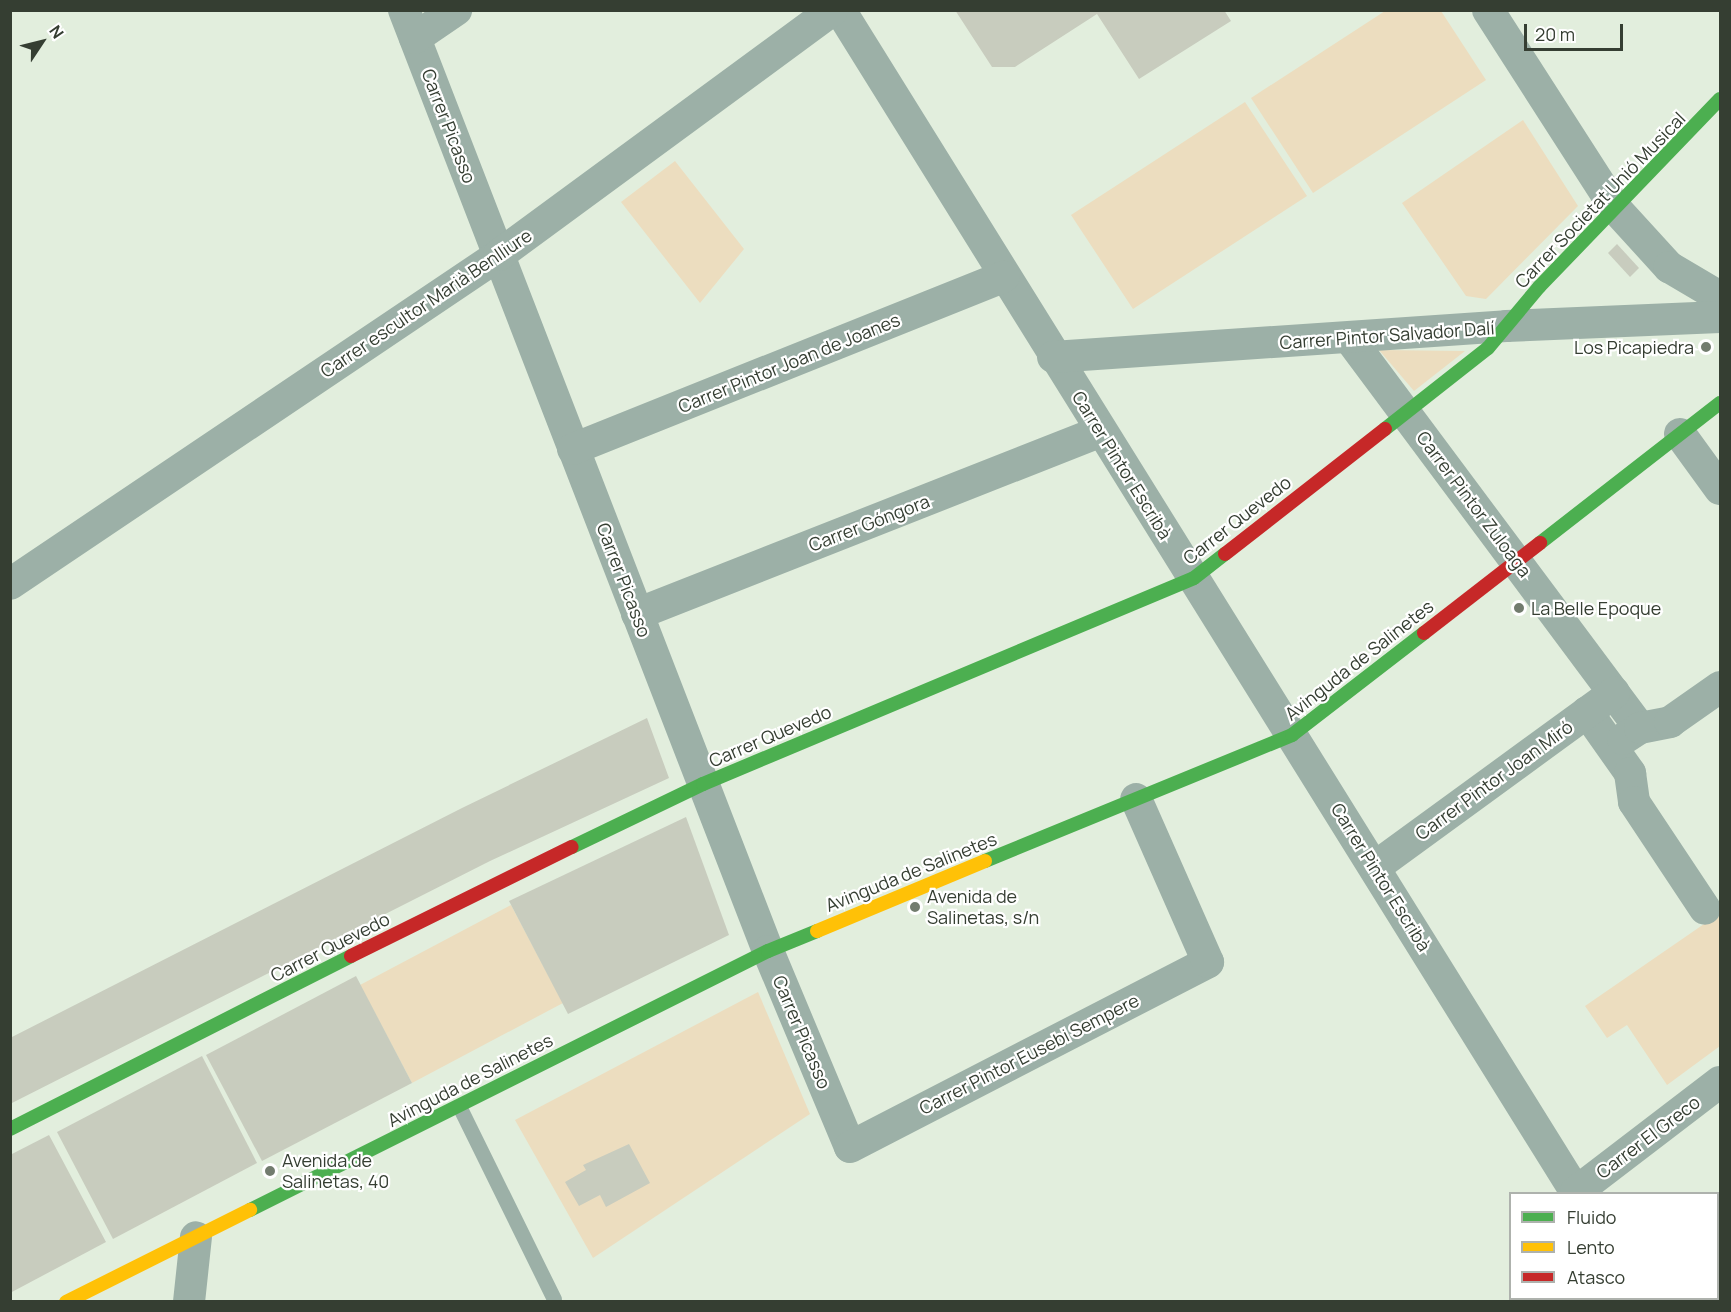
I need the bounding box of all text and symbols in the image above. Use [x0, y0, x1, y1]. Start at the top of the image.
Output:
north arrow [12, 12, 72, 72]
scale bar [1527, 12, 1626, 50]
text: N [44, 21, 69, 43]
text: 20 m [1535, 22, 1575, 46]
street label: Carrer Picasso [417, 66, 481, 186]
street label: Carrer Societat Unió Musical [1510, 108, 1690, 292]
street label: Carrer escultor Marià Benlliure [316, 224, 536, 382]
street label: Carrer Pintor Joan de Joanes [675, 309, 903, 417]
street label: Carrer Pintor Salvador Dalí [1279, 317, 1495, 353]
place label: Los Picapiedra [1574, 336, 1694, 358]
marker: Los Picapiedra [1699, 340, 1713, 354]
street label: Carrer Pintor Escribà [1068, 387, 1176, 543]
street label: Carrer Pintor Zuloaga [1412, 427, 1536, 581]
street label: Carrer Quevedo [1179, 471, 1295, 569]
street label: Carrer Góngora [805, 490, 933, 556]
street label: Carrer Picasso [592, 520, 656, 640]
street label: Avinguda de Salinetes [1280, 595, 1438, 725]
place label: La Belle Epoque [1531, 597, 1661, 619]
marker: La Belle Epoque [1512, 601, 1526, 615]
street label: Carrer Quevedo [706, 701, 834, 771]
street label: Carrer Pintor Joan Miró [1411, 716, 1577, 844]
street label: Carrer Pintor Escribà [1327, 799, 1435, 955]
street label: Avinguda de Salinetes [822, 828, 1000, 916]
place label: Avenida de Salinetas, s/n [927, 886, 1039, 928]
marker: Avenida de Salinetas, s/n [908, 900, 922, 914]
street label: Carrer Quevedo [267, 908, 393, 986]
street label: Carrer Picasso [768, 972, 836, 1092]
street label: Carrer Pintor Eusebi Sempere [916, 989, 1142, 1119]
street label: Avinguda de Salinetes [384, 1029, 556, 1131]
street label: Carrer El Greco [1592, 1091, 1704, 1183]
place label: Avenida de Salinetas, 40 [282, 1150, 389, 1192]
marker: Avenida de Salinetas, 40 [263, 1164, 277, 1178]
legend [1509, 1192, 1719, 1300]
text: Fluido [1567, 1205, 1616, 1229]
text: Lento [1567, 1235, 1615, 1259]
text: Atasco [1567, 1265, 1625, 1289]

